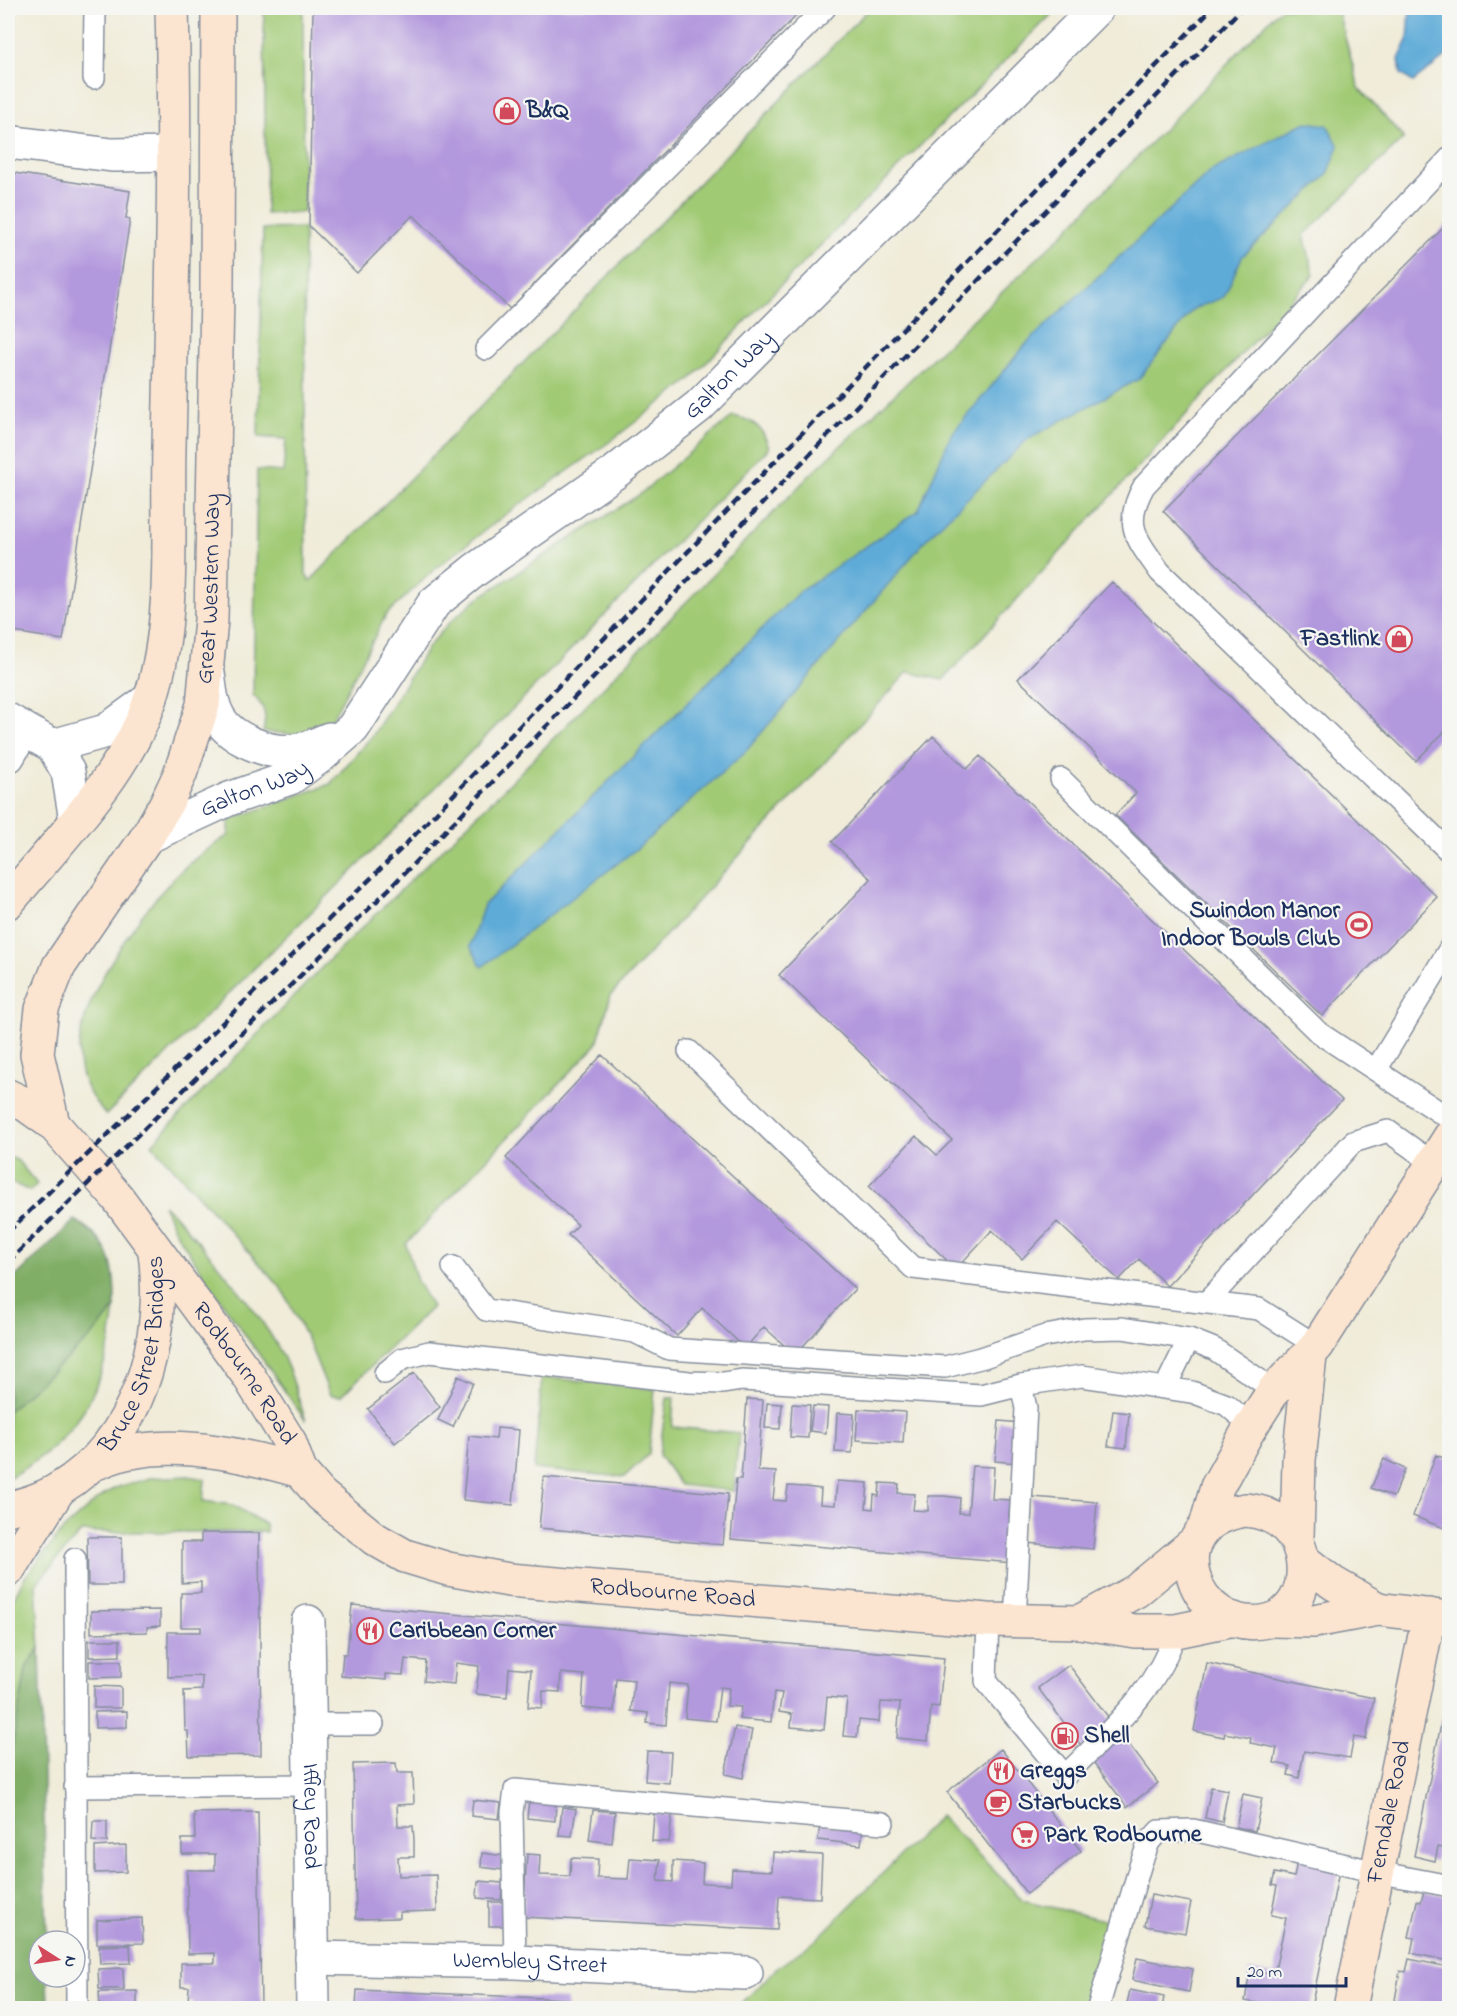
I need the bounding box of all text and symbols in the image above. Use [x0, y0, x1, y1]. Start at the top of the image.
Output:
place label: B&Q [525, 94, 570, 129]
shop icon: B&Q [492, 96, 522, 126]
street label: Galton Way [677, 322, 783, 429]
street label: Great Western Way [188, 493, 232, 686]
place label: Fastlink [1300, 622, 1380, 657]
shop icon: Fastlink [1384, 624, 1414, 654]
street label: Galton Way [194, 752, 318, 828]
place label: Swindon Manor Indoor Bowls Club [1161, 894, 1341, 957]
sports icon: Swindon Manor Indoor Bowls Club [1344, 910, 1374, 940]
street label: Bruce Street Bridges [90, 1254, 175, 1462]
street label: Rodbourne Road [183, 1295, 305, 1453]
street label: Rodbourne Road [588, 1569, 757, 1618]
place label: Caribbean Corner [389, 1614, 557, 1649]
restaurant icon: Caribbean Corner [355, 1616, 385, 1646]
place label: Shell [1084, 1719, 1130, 1754]
fuel station icon: Shell [1050, 1721, 1080, 1751]
street label: Ferndale Road [1358, 1737, 1421, 1887]
place label: Greggs [1020, 1754, 1087, 1790]
restaurant icon: Greggs [986, 1756, 1016, 1786]
street label: Iffley Road [292, 1763, 329, 1870]
place label: Starbucks [1018, 1786, 1122, 1821]
cafe icon: Starbucks [983, 1788, 1013, 1818]
place label: Park Rodbourne [1044, 1818, 1203, 1853]
supermarket icon: Park Rodbourne [1010, 1820, 1040, 1850]
north arrow [27, 1929, 87, 1989]
street label: Wembley Street [452, 1943, 608, 1984]
scale bar [1238, 1950, 1346, 1988]
text: N [57, 1954, 83, 1970]
text: 20 m [1247, 1960, 1282, 1986]

